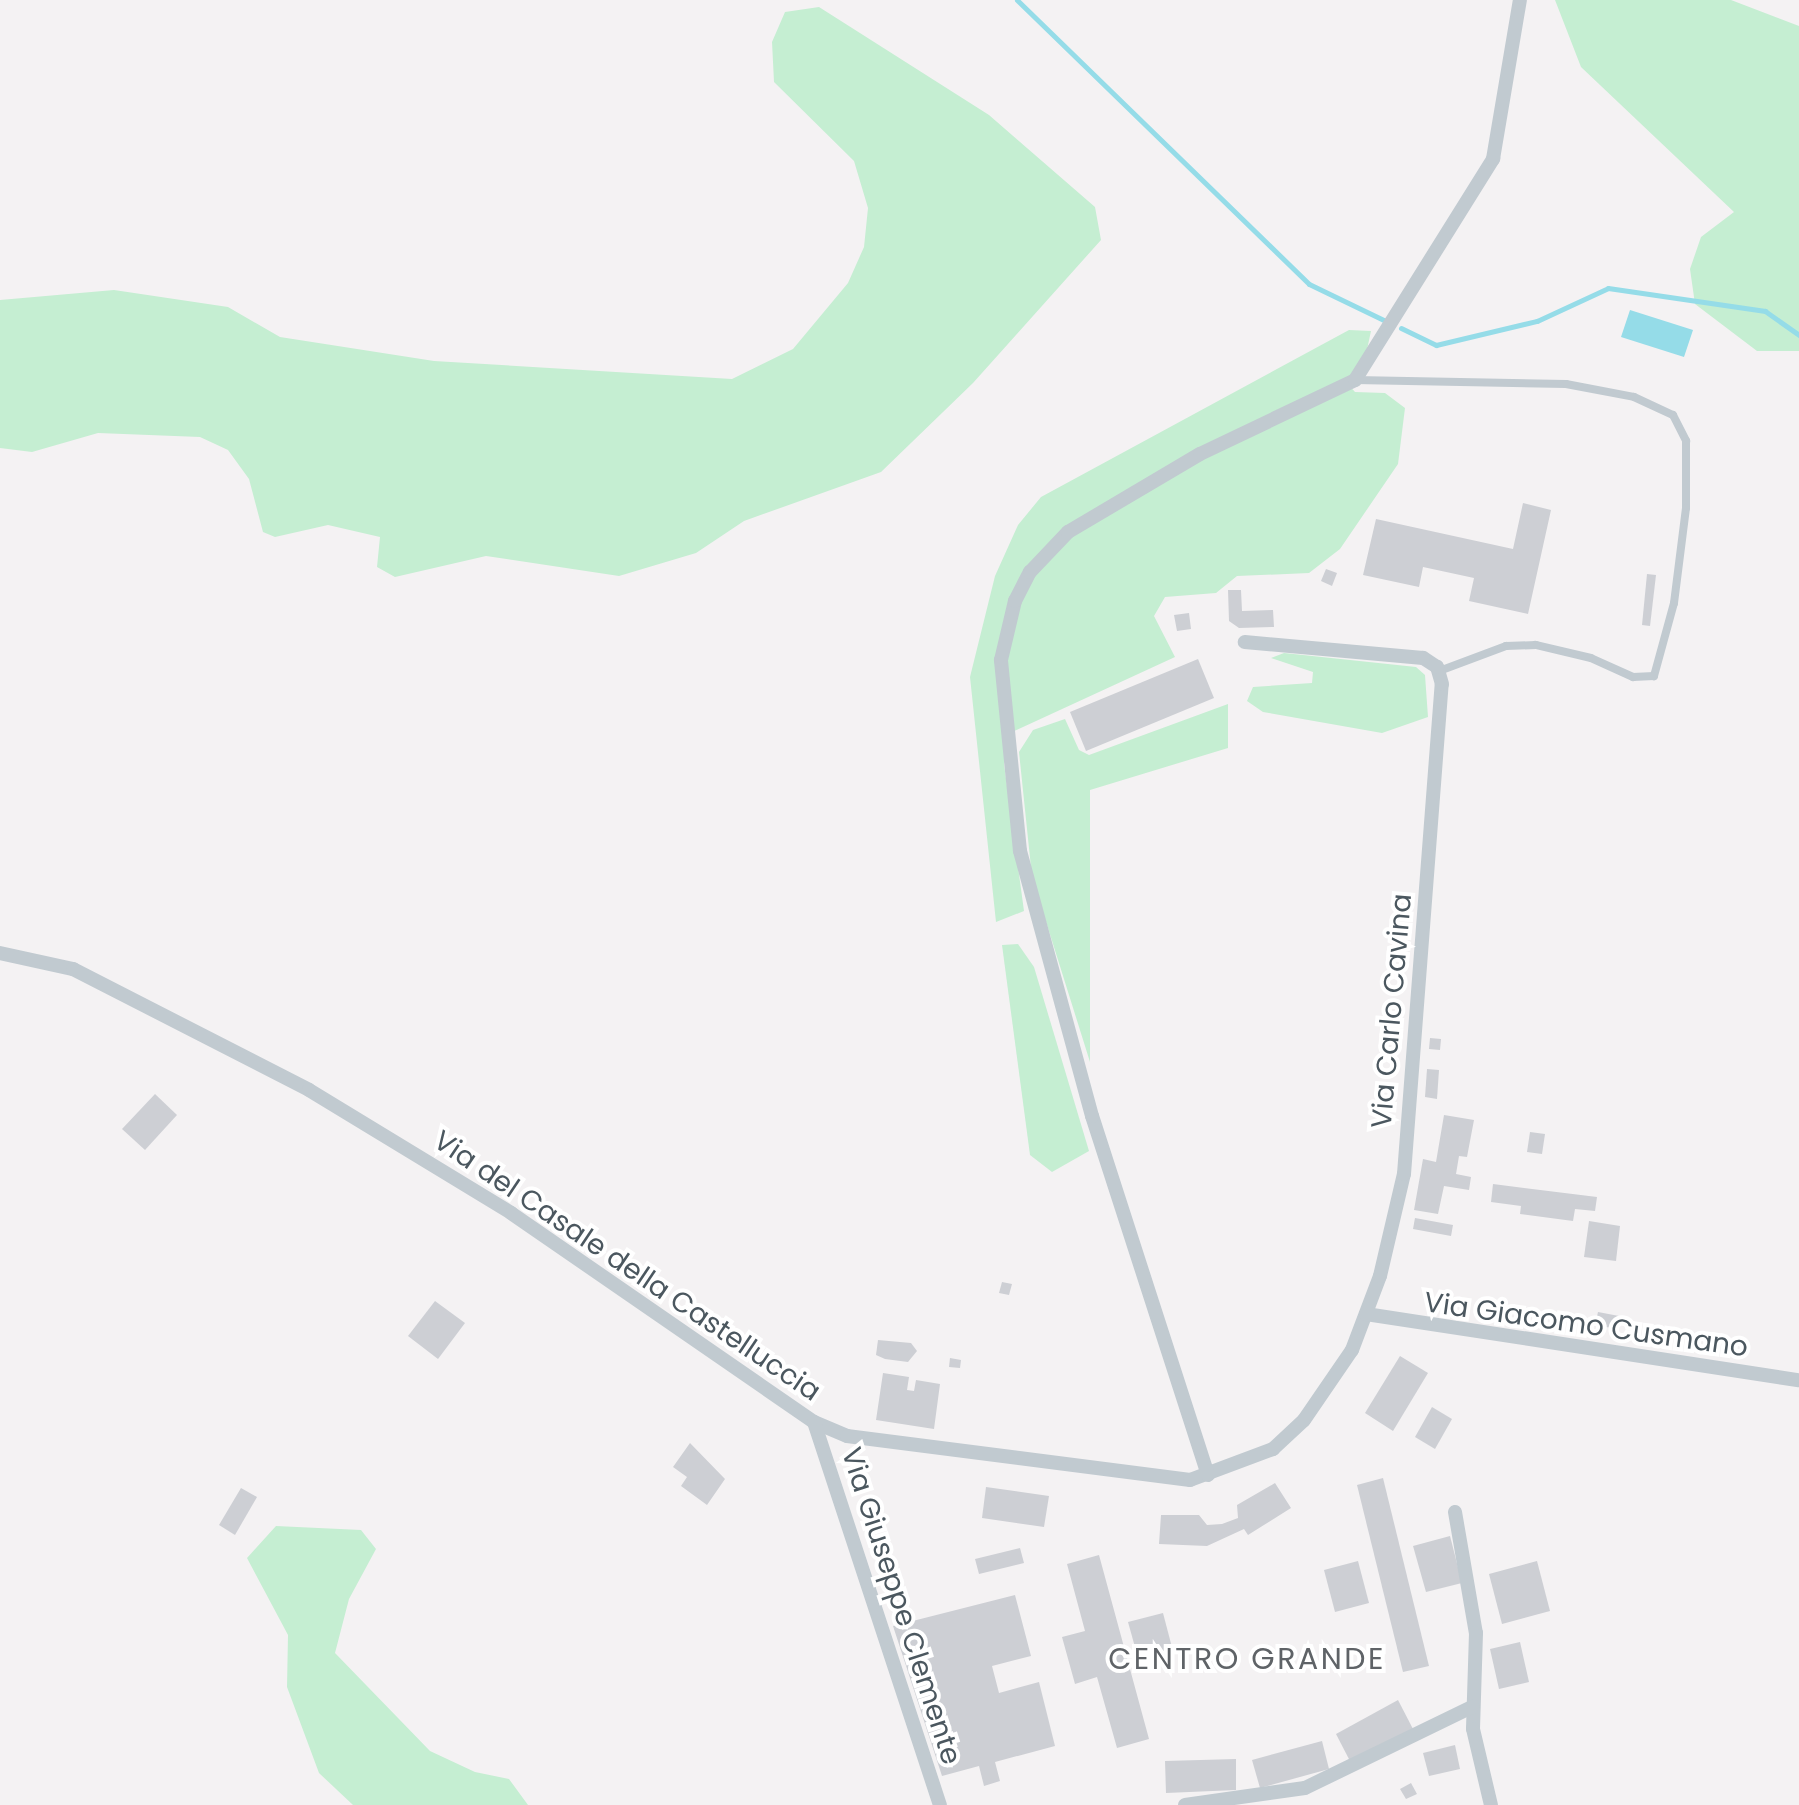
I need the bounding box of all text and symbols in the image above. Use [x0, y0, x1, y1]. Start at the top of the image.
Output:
street label: Via Carlo Cavina [1365, 892, 1419, 1130]
street label: Via del Casale della Castelluccia [427, 1124, 827, 1408]
street label: Via Giacomo Cusmano [1422, 1286, 1750, 1364]
street label: Via Giuseppe Clemente [834, 1443, 968, 1769]
district label: CENTRO GRANDE [1108, 1641, 1386, 1677]

